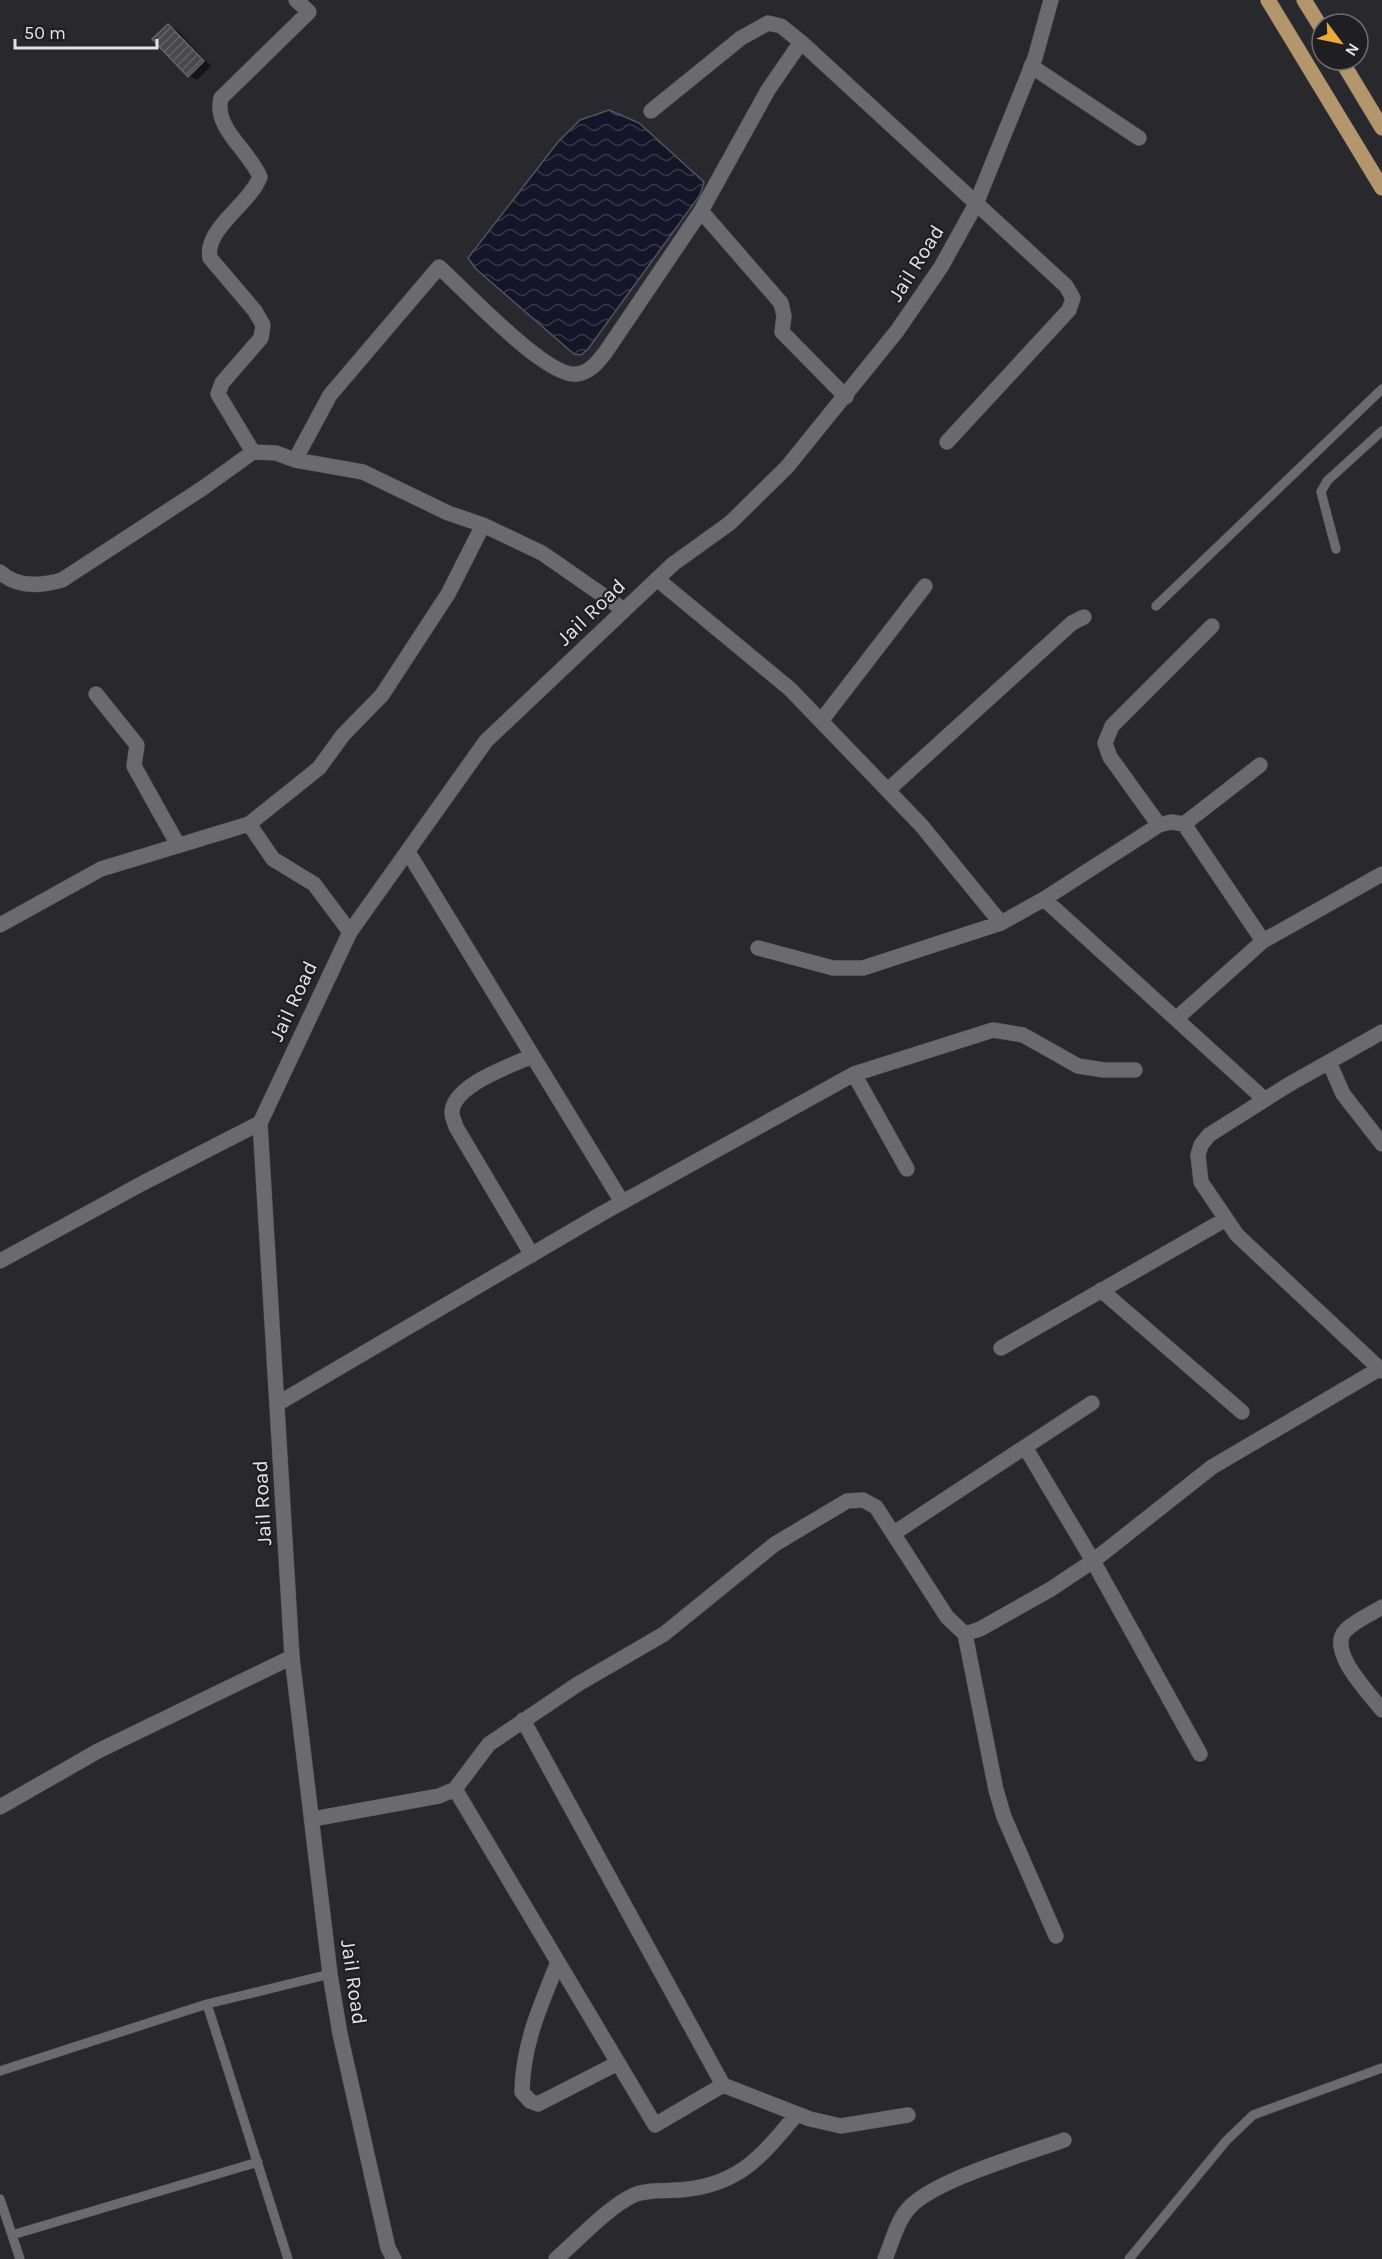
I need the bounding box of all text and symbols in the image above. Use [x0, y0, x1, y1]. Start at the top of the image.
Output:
scale bar [15, 12, 158, 50]
north arrow [1310, 12, 1370, 72]
text: 50 m [24, 22, 66, 44]
text: N [1341, 40, 1363, 60]
street label: Jail Road [883, 220, 949, 306]
street label: Jail Road [552, 574, 630, 650]
street label: Jail Road [264, 957, 322, 1045]
street label: Jail Road [248, 1460, 276, 1546]
street label: Jail Road [336, 1938, 372, 2026]

